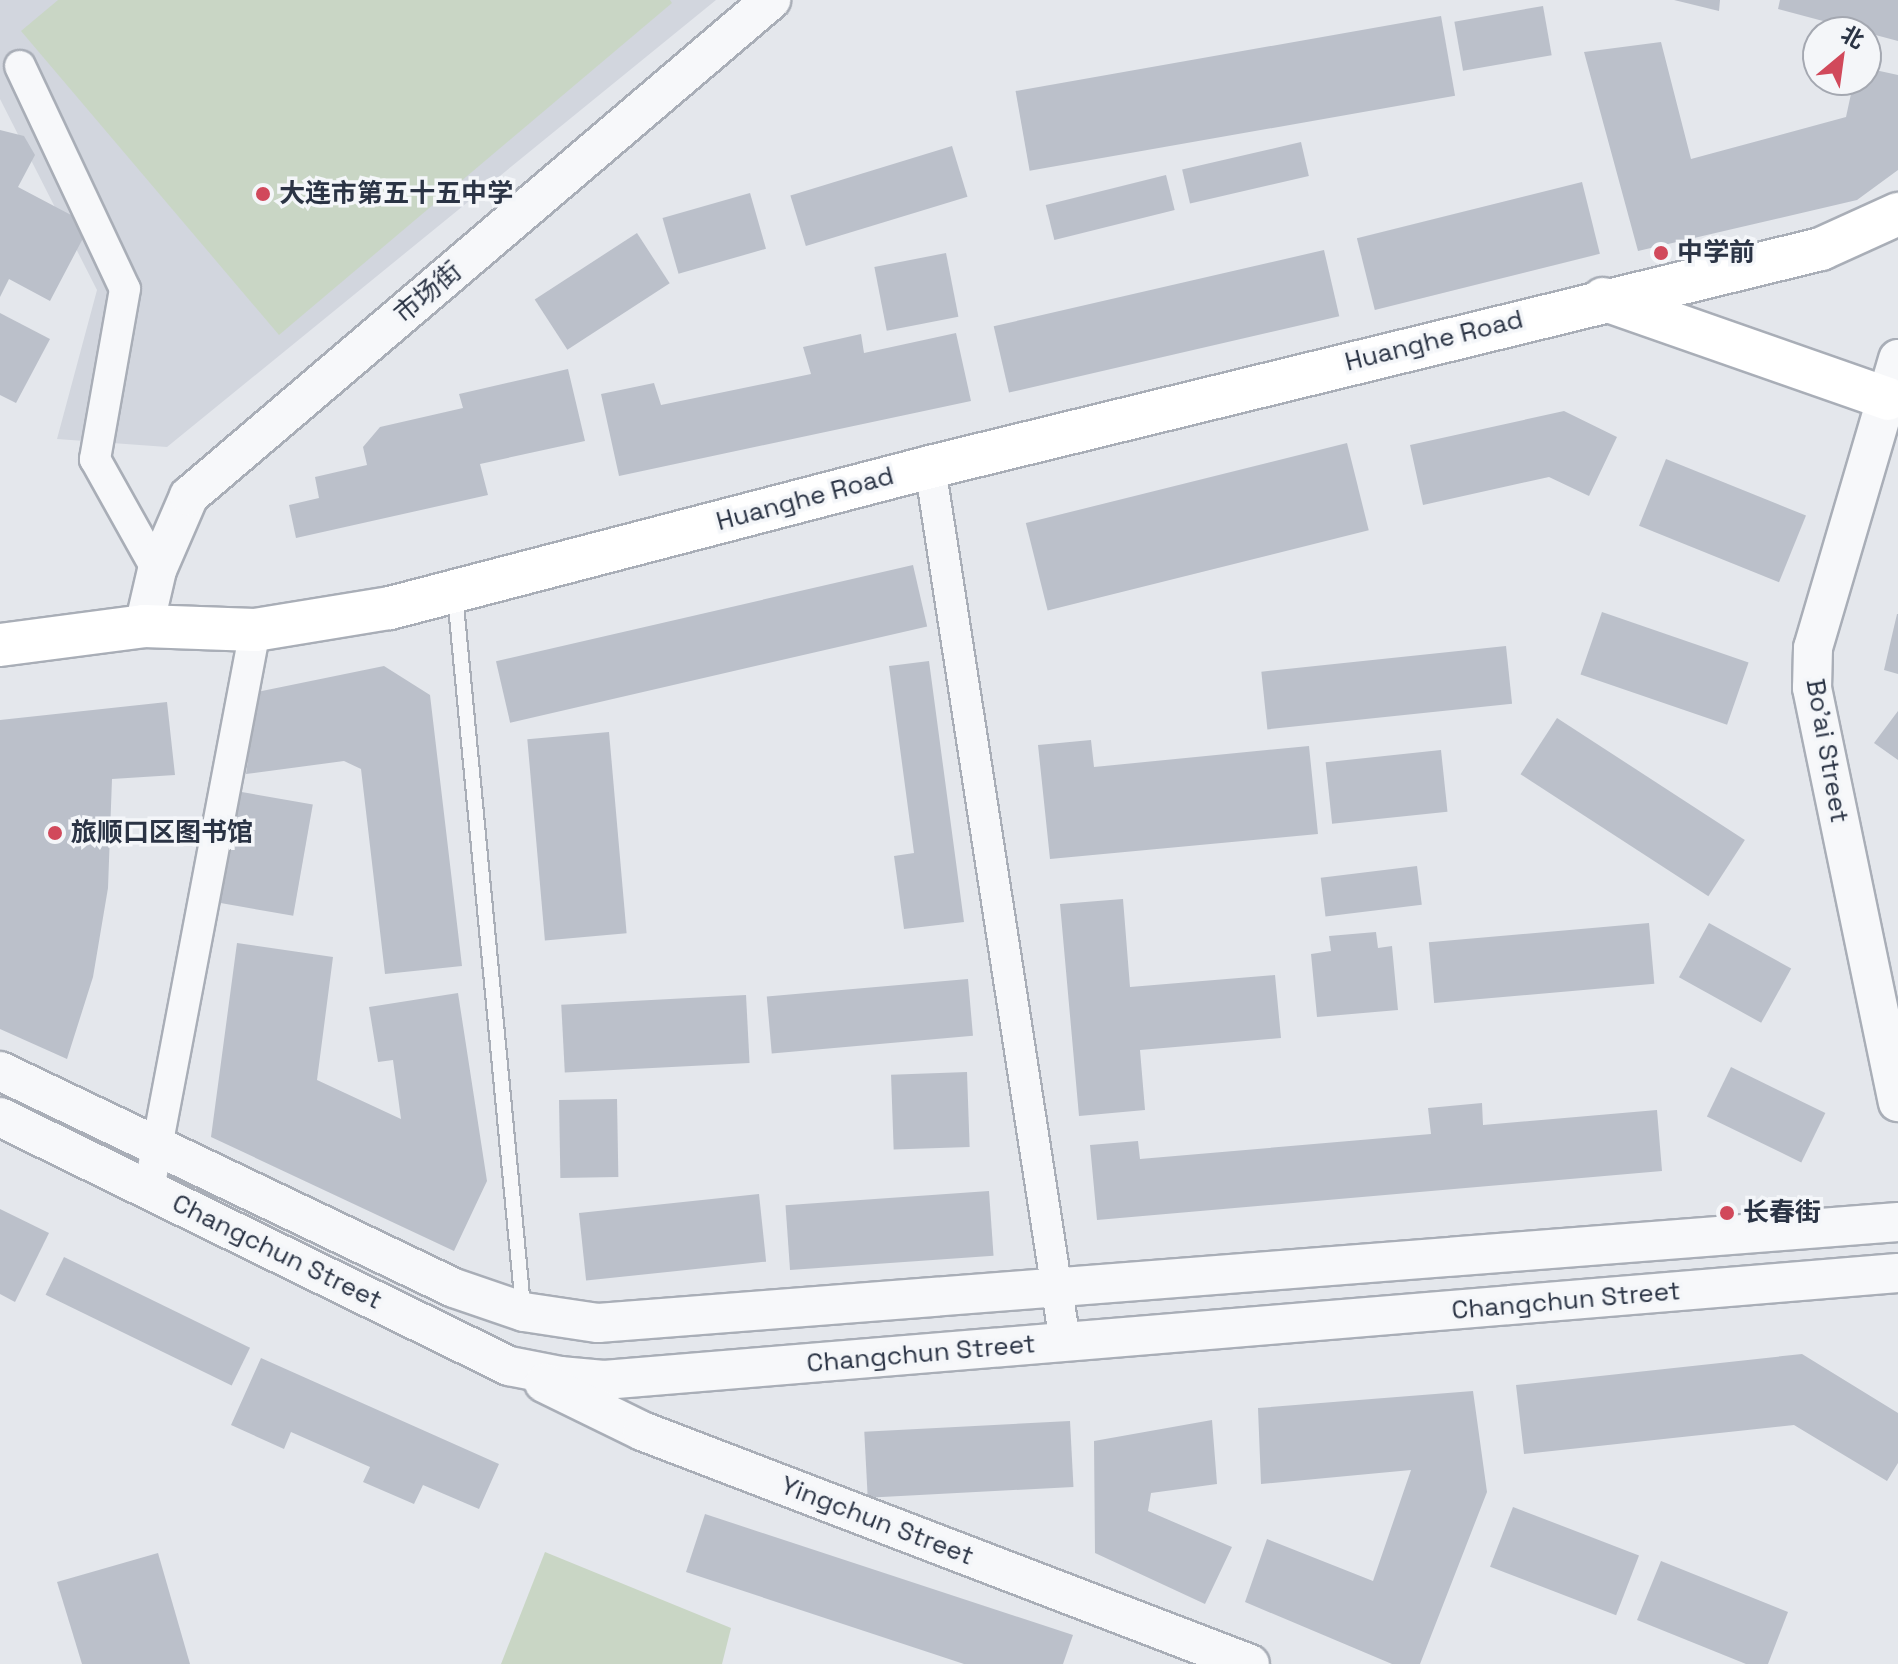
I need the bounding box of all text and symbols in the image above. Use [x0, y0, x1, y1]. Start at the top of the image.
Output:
north arrow [1802, 16, 1882, 96]
text: 北 [1836, 19, 1869, 54]
place label: 大连市第五十五中学 [279, 178, 513, 210]
marker: 大连市第五十五中学 [254, 185, 272, 203]
place label: 中学前 [1677, 237, 1755, 269]
marker: 中学前 [1652, 244, 1670, 262]
street label: 市场街 [388, 256, 468, 330]
street label: Huanghe Road [1342, 304, 1526, 378]
street label: Huanghe Road [713, 460, 897, 538]
street label: Bo'ai Street [1799, 676, 1855, 826]
place label: 旅顺口区图书馆 [71, 817, 253, 849]
marker: 旅顺口区图书馆 [46, 824, 64, 842]
street label: Changchun Street [167, 1188, 387, 1316]
place label: 长春街 [1743, 1197, 1821, 1229]
marker: 长春街 [1718, 1204, 1736, 1222]
street label: Changchun Street [1450, 1275, 1682, 1327]
street label: Changchun Street [805, 1328, 1037, 1380]
street label: Yingchun Street [776, 1470, 978, 1572]

